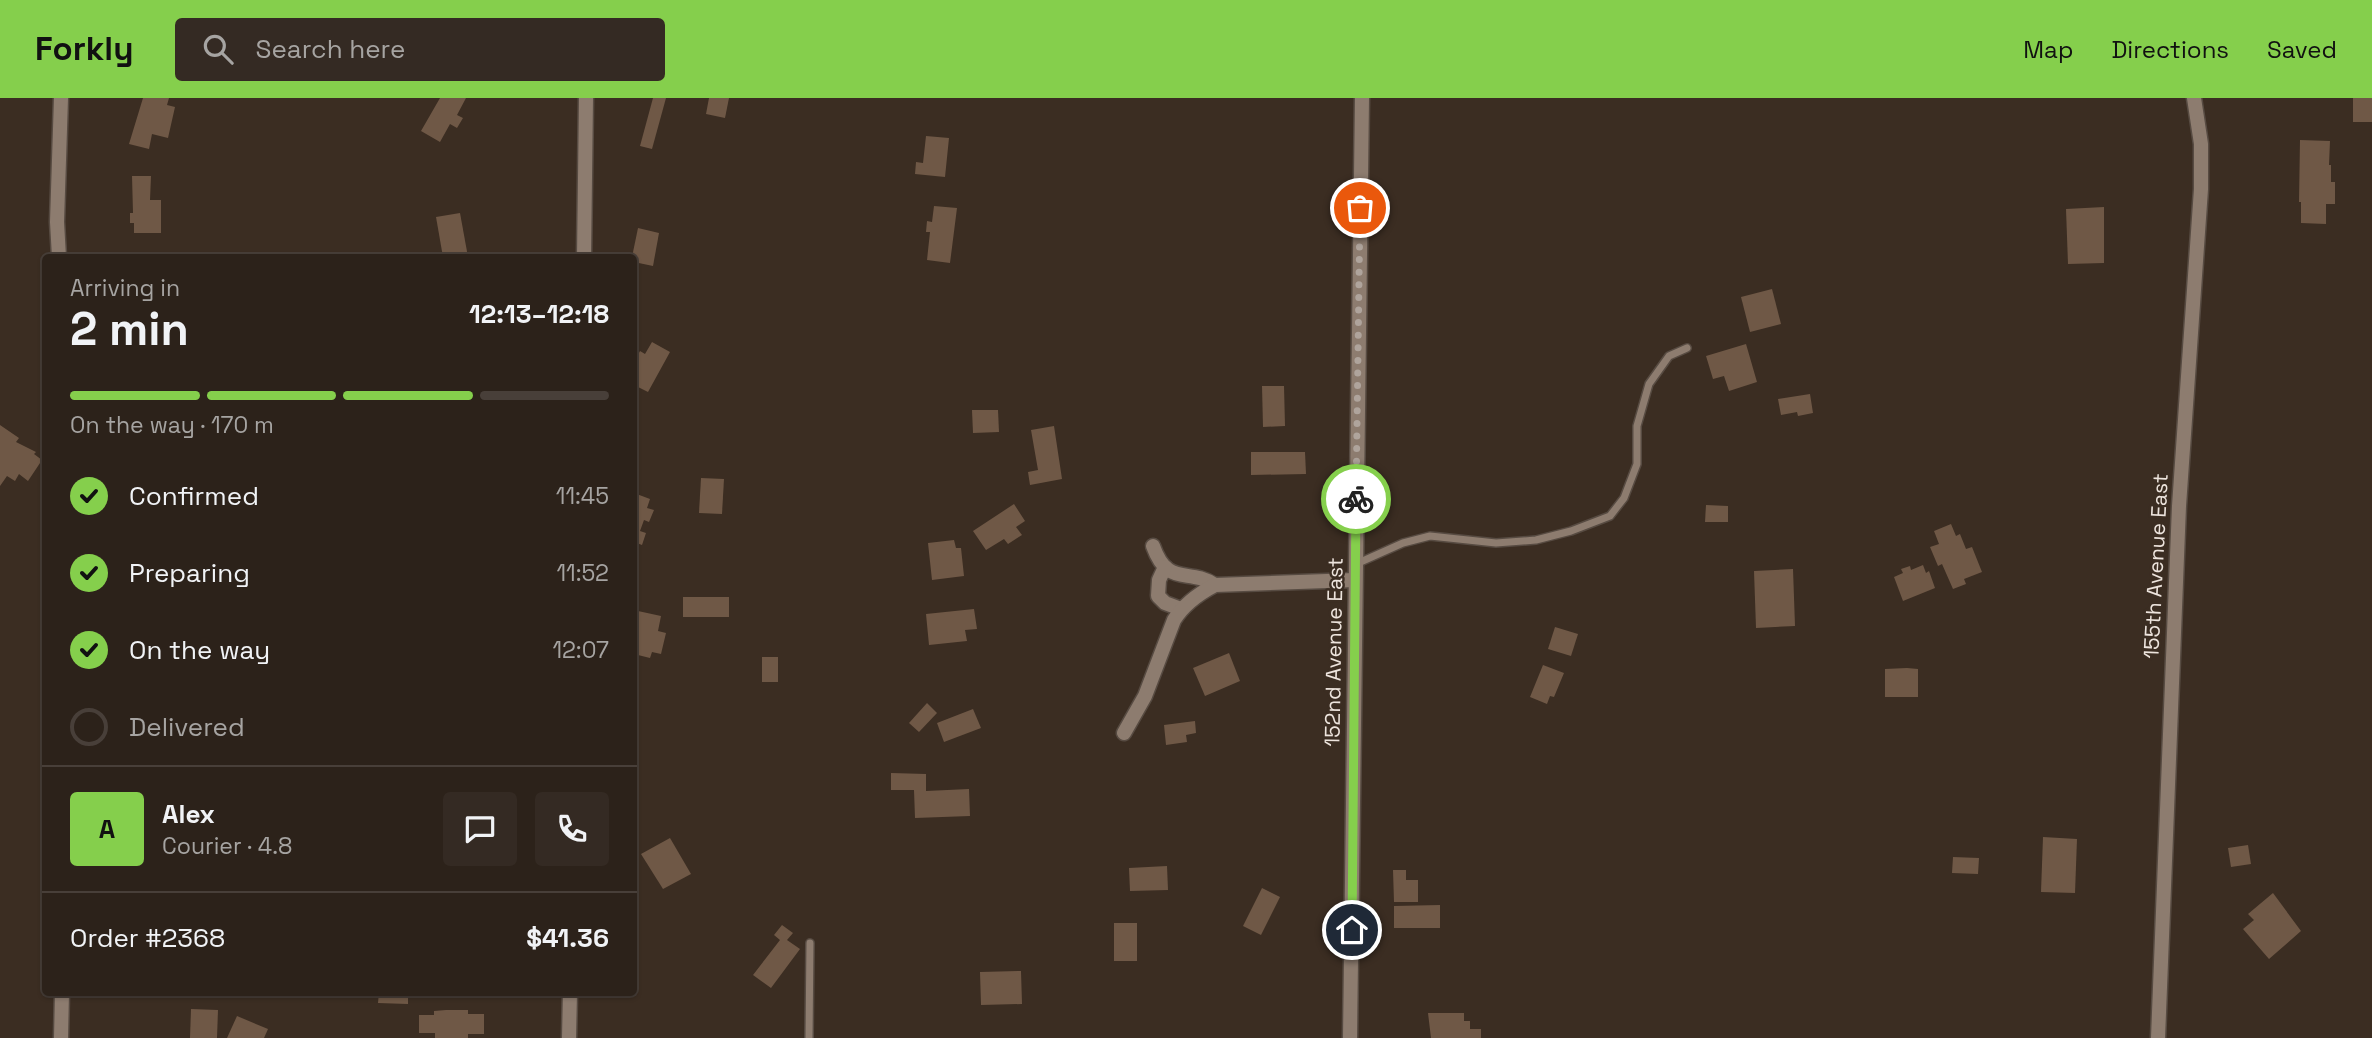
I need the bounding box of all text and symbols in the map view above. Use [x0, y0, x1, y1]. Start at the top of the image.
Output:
search box [175, 18, 665, 81]
text: Forkly [35, 28, 133, 70]
icon: search [199, 30, 237, 68]
text: Search here [255, 32, 405, 66]
text: Map [2023, 34, 2073, 65]
text: Directions [2111, 34, 2229, 65]
text: Saved [2267, 34, 2337, 65]
pin [1330, 178, 1390, 238]
icon: bag [1341, 189, 1379, 227]
text: Arriving in [70, 273, 180, 303]
text: 12:13–12:18 [469, 297, 609, 331]
text: 2 min [70, 300, 189, 358]
text: On the way · 170 m [70, 410, 274, 440]
courier [1321, 464, 1391, 534]
street label: 155th Avenue East [2137, 473, 2174, 659]
icon: check [70, 477, 108, 515]
text: Confirmed [129, 479, 259, 513]
icon: bike [1337, 480, 1375, 518]
text: 11:45 [556, 481, 609, 511]
icon: check [70, 554, 108, 592]
text: Preparing [129, 556, 250, 590]
street label: 152nd Avenue East [1318, 557, 1349, 747]
text: 11:52 [556, 558, 609, 588]
icon: check [70, 631, 108, 669]
text: On the way [129, 633, 270, 667]
text: 12:07 [552, 635, 609, 665]
text: Delivered [129, 710, 245, 744]
button: chat [443, 792, 517, 866]
button: phone [535, 792, 609, 866]
text: Alex [162, 797, 215, 831]
text: A [99, 812, 115, 846]
text: Courier · 4.8 [162, 831, 292, 861]
pin [1322, 900, 1382, 960]
icon: home [1333, 911, 1371, 949]
text: Order #2368 [70, 921, 225, 955]
text: $41.36 [526, 921, 609, 955]

